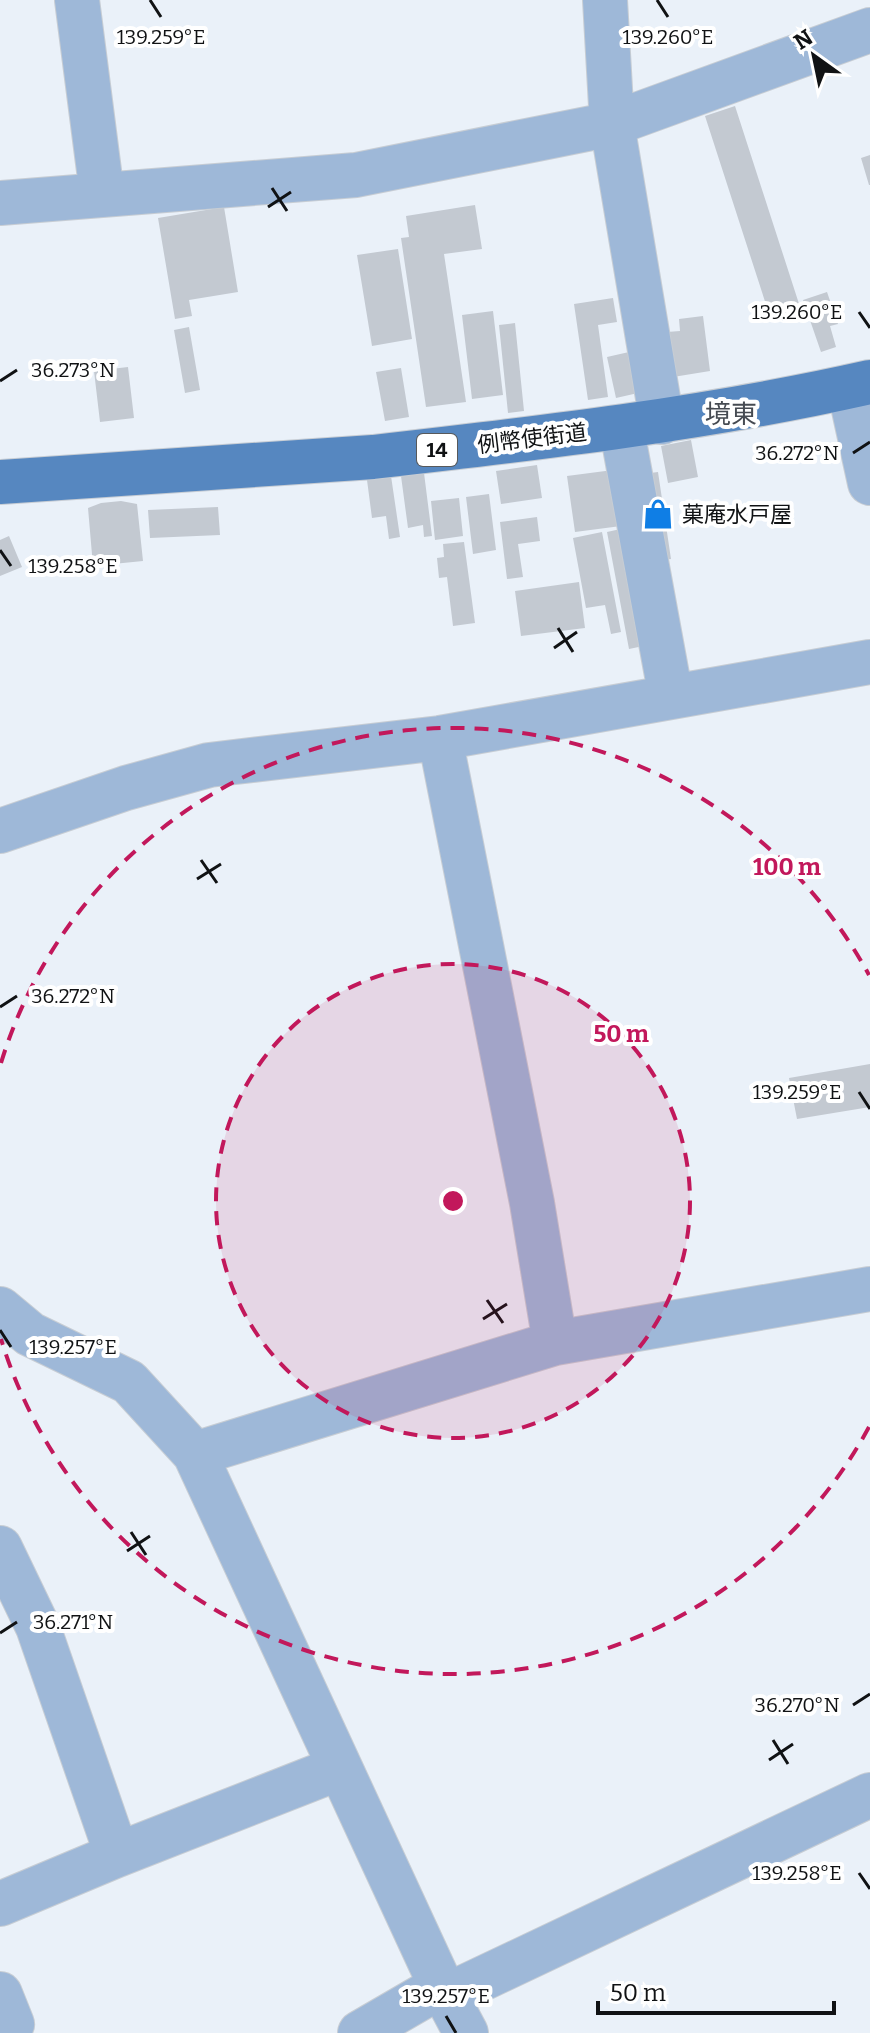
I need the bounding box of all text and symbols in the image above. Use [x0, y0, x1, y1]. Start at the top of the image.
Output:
north arrow [774, 16, 854, 96]
text: N [789, 24, 818, 56]
text: 139.259°E [117, 25, 205, 49]
text: 139.260°E [623, 25, 713, 49]
text: 139.260°E [752, 300, 842, 324]
text: 36.273°N [31, 358, 115, 382]
district label: 境東 [705, 399, 757, 430]
street label: 例幣使街道 [476, 418, 588, 459]
road number: 14 [417, 434, 457, 466]
text: 36.272°N [755, 441, 839, 465]
shop icon: 菓庵水戸屋 [641, 497, 675, 531]
place label: 菓庵水戸屋 [682, 501, 792, 528]
text: 139.258°E [28, 554, 118, 578]
text: 100 m [753, 853, 821, 881]
text: 36.272°N [31, 984, 115, 1008]
text: 50 m [593, 1020, 649, 1048]
text: 139.259°E [753, 1080, 841, 1104]
centre of rings [439, 1187, 467, 1215]
text: 139.257°E [29, 1335, 117, 1359]
text: 36.271°N [33, 1610, 113, 1634]
text: 36.270°N [754, 1693, 840, 1717]
text: 139.258°E [752, 1861, 842, 1885]
scale bar [598, 1965, 834, 2015]
text: 50 m [610, 1979, 666, 2007]
text: 139.257°E [402, 1984, 490, 2008]

